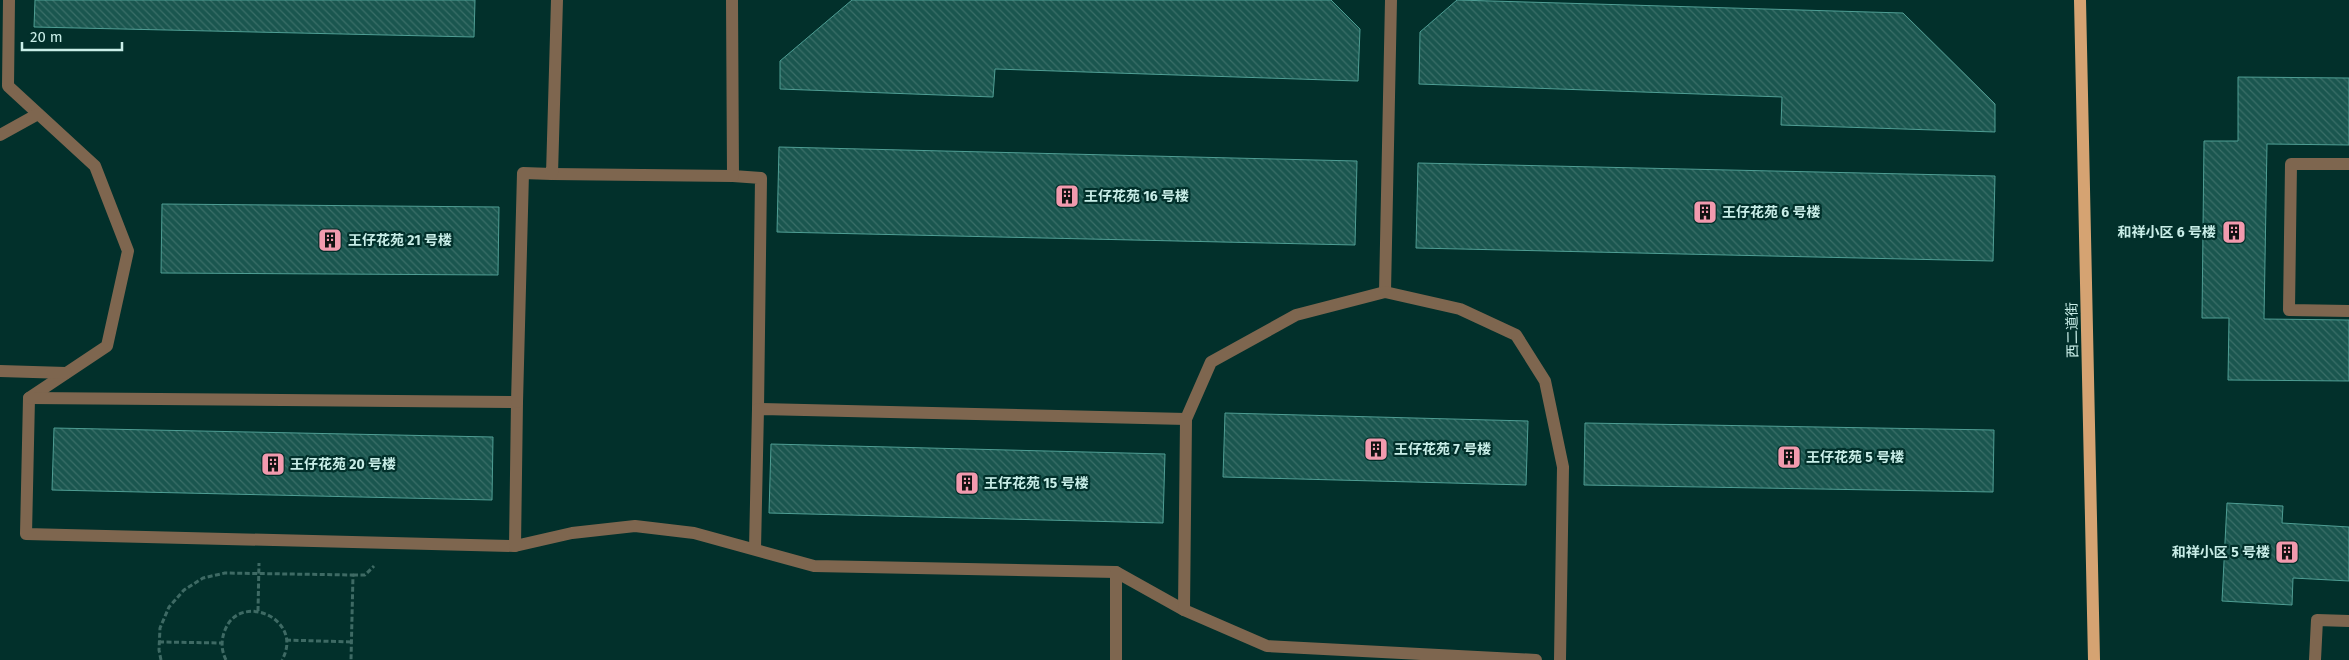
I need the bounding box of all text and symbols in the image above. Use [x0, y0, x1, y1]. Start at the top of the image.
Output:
scale bar [22, 20, 122, 52]
text: 20 m [30, 28, 63, 46]
building icon: 王仔花苑 16 号楼 [1054, 183, 1080, 209]
place label: 王仔花苑 16 号楼 [1084, 188, 1189, 205]
building icon: 王仔花苑 6 号楼 [1692, 199, 1718, 225]
place label: 王仔花苑 6 号楼 [1722, 204, 1821, 221]
building icon: 和祥小区 6 号楼 [2221, 219, 2247, 245]
place label: 和祥小区 6 号楼 [2117, 224, 2216, 241]
building icon: 王仔花苑 21 号楼 [317, 227, 343, 253]
place label: 王仔花苑 21 号楼 [348, 232, 452, 249]
street label: 西二道街 [2064, 302, 2081, 358]
building icon: 王仔花苑 7 号楼 [1363, 436, 1389, 462]
place label: 王仔花苑 7 号楼 [1394, 441, 1491, 458]
building icon: 王仔花苑 5 号楼 [1776, 444, 1802, 470]
place label: 王仔花苑 5 号楼 [1806, 449, 1904, 466]
building icon: 王仔花苑 20 号楼 [260, 451, 286, 477]
place label: 王仔花苑 20 号楼 [290, 456, 396, 473]
building icon: 王仔花苑 15 号楼 [954, 470, 980, 496]
place label: 王仔花苑 15 号楼 [984, 475, 1089, 492]
building icon: 和祥小区 5 号楼 [2274, 539, 2300, 565]
place label: 和祥小区 5 号楼 [2172, 544, 2270, 561]

